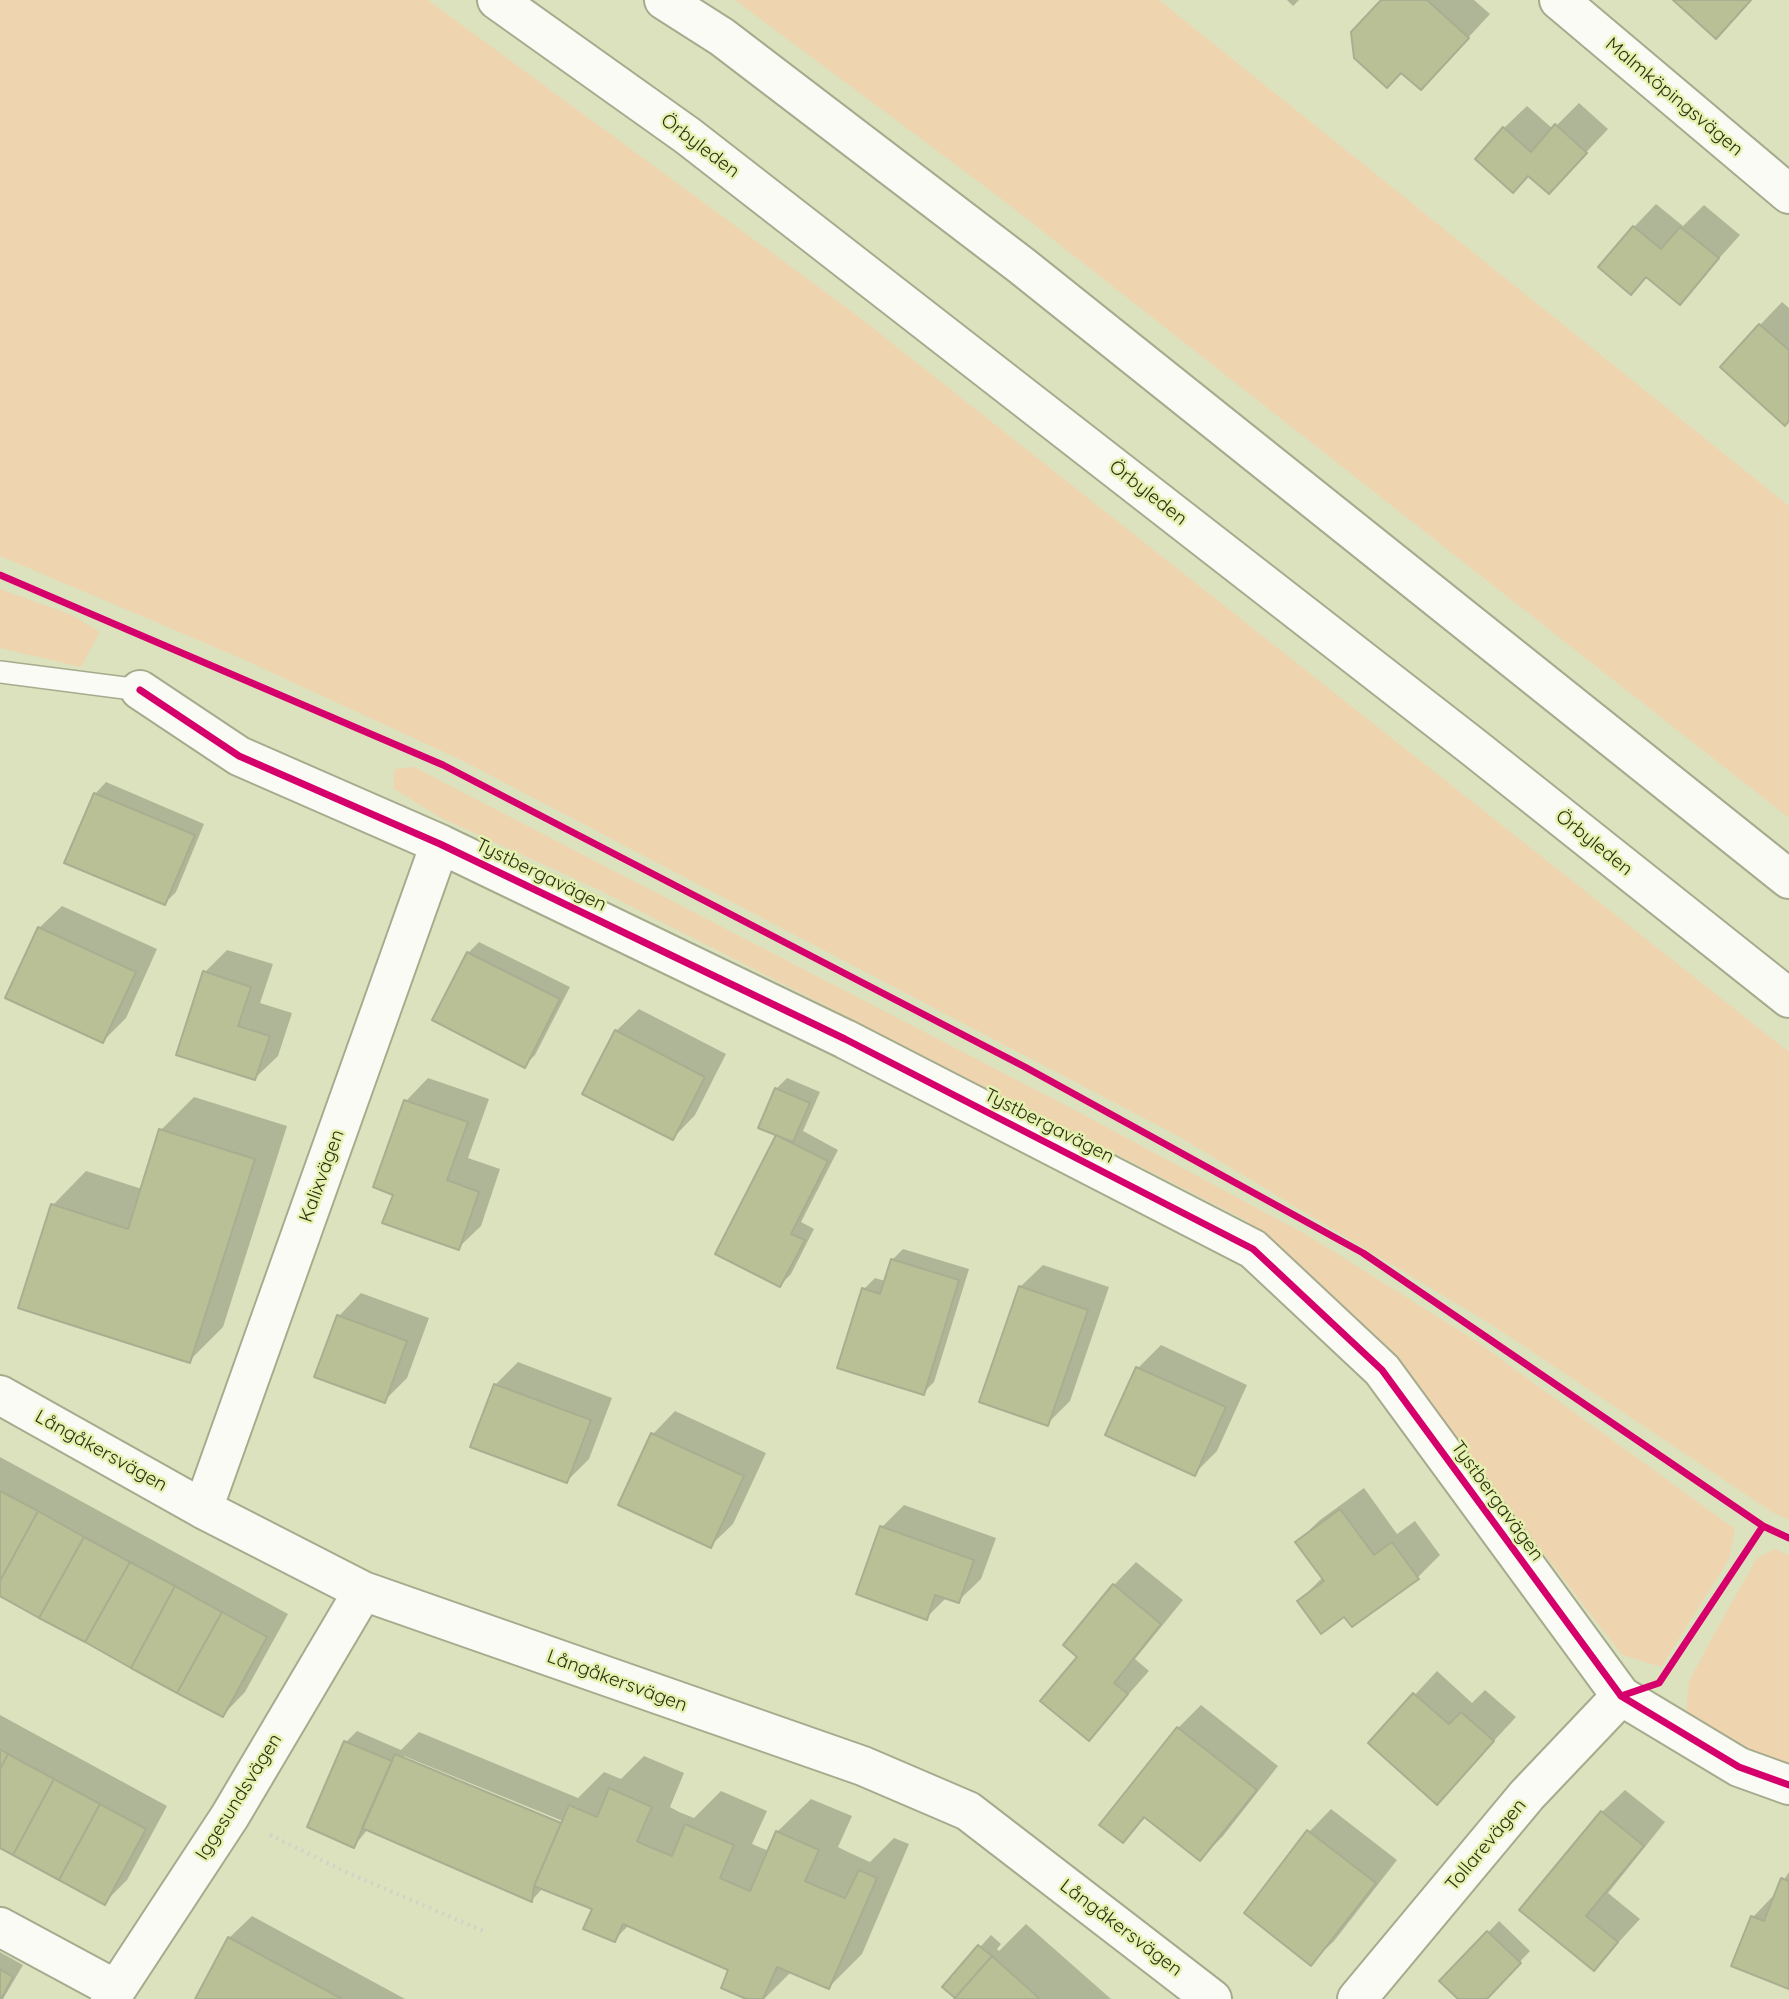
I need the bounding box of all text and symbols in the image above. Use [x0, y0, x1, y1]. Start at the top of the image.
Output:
street label: Malmköpingsvägen [1601, 33, 1747, 161]
street label: Örbyleden [656, 109, 744, 183]
street label: Örbyleden [1105, 456, 1191, 530]
street label: Örbyleden [1551, 805, 1637, 881]
street label: Tystbergavägen [472, 833, 610, 917]
street label: Tystbergavägen [980, 1083, 1118, 1169]
street label: Kalixvägen [295, 1127, 349, 1225]
street label: Långåkersvägen [31, 1405, 171, 1497]
street label: Tystbergavägen [1446, 1437, 1548, 1565]
street label: Långåkersvägen [544, 1645, 690, 1717]
street label: Iggesundsvägen [191, 1730, 287, 1864]
street label: Tollarevägen [1441, 1794, 1531, 1896]
street label: Långåkersvägen [1055, 1875, 1187, 1981]

